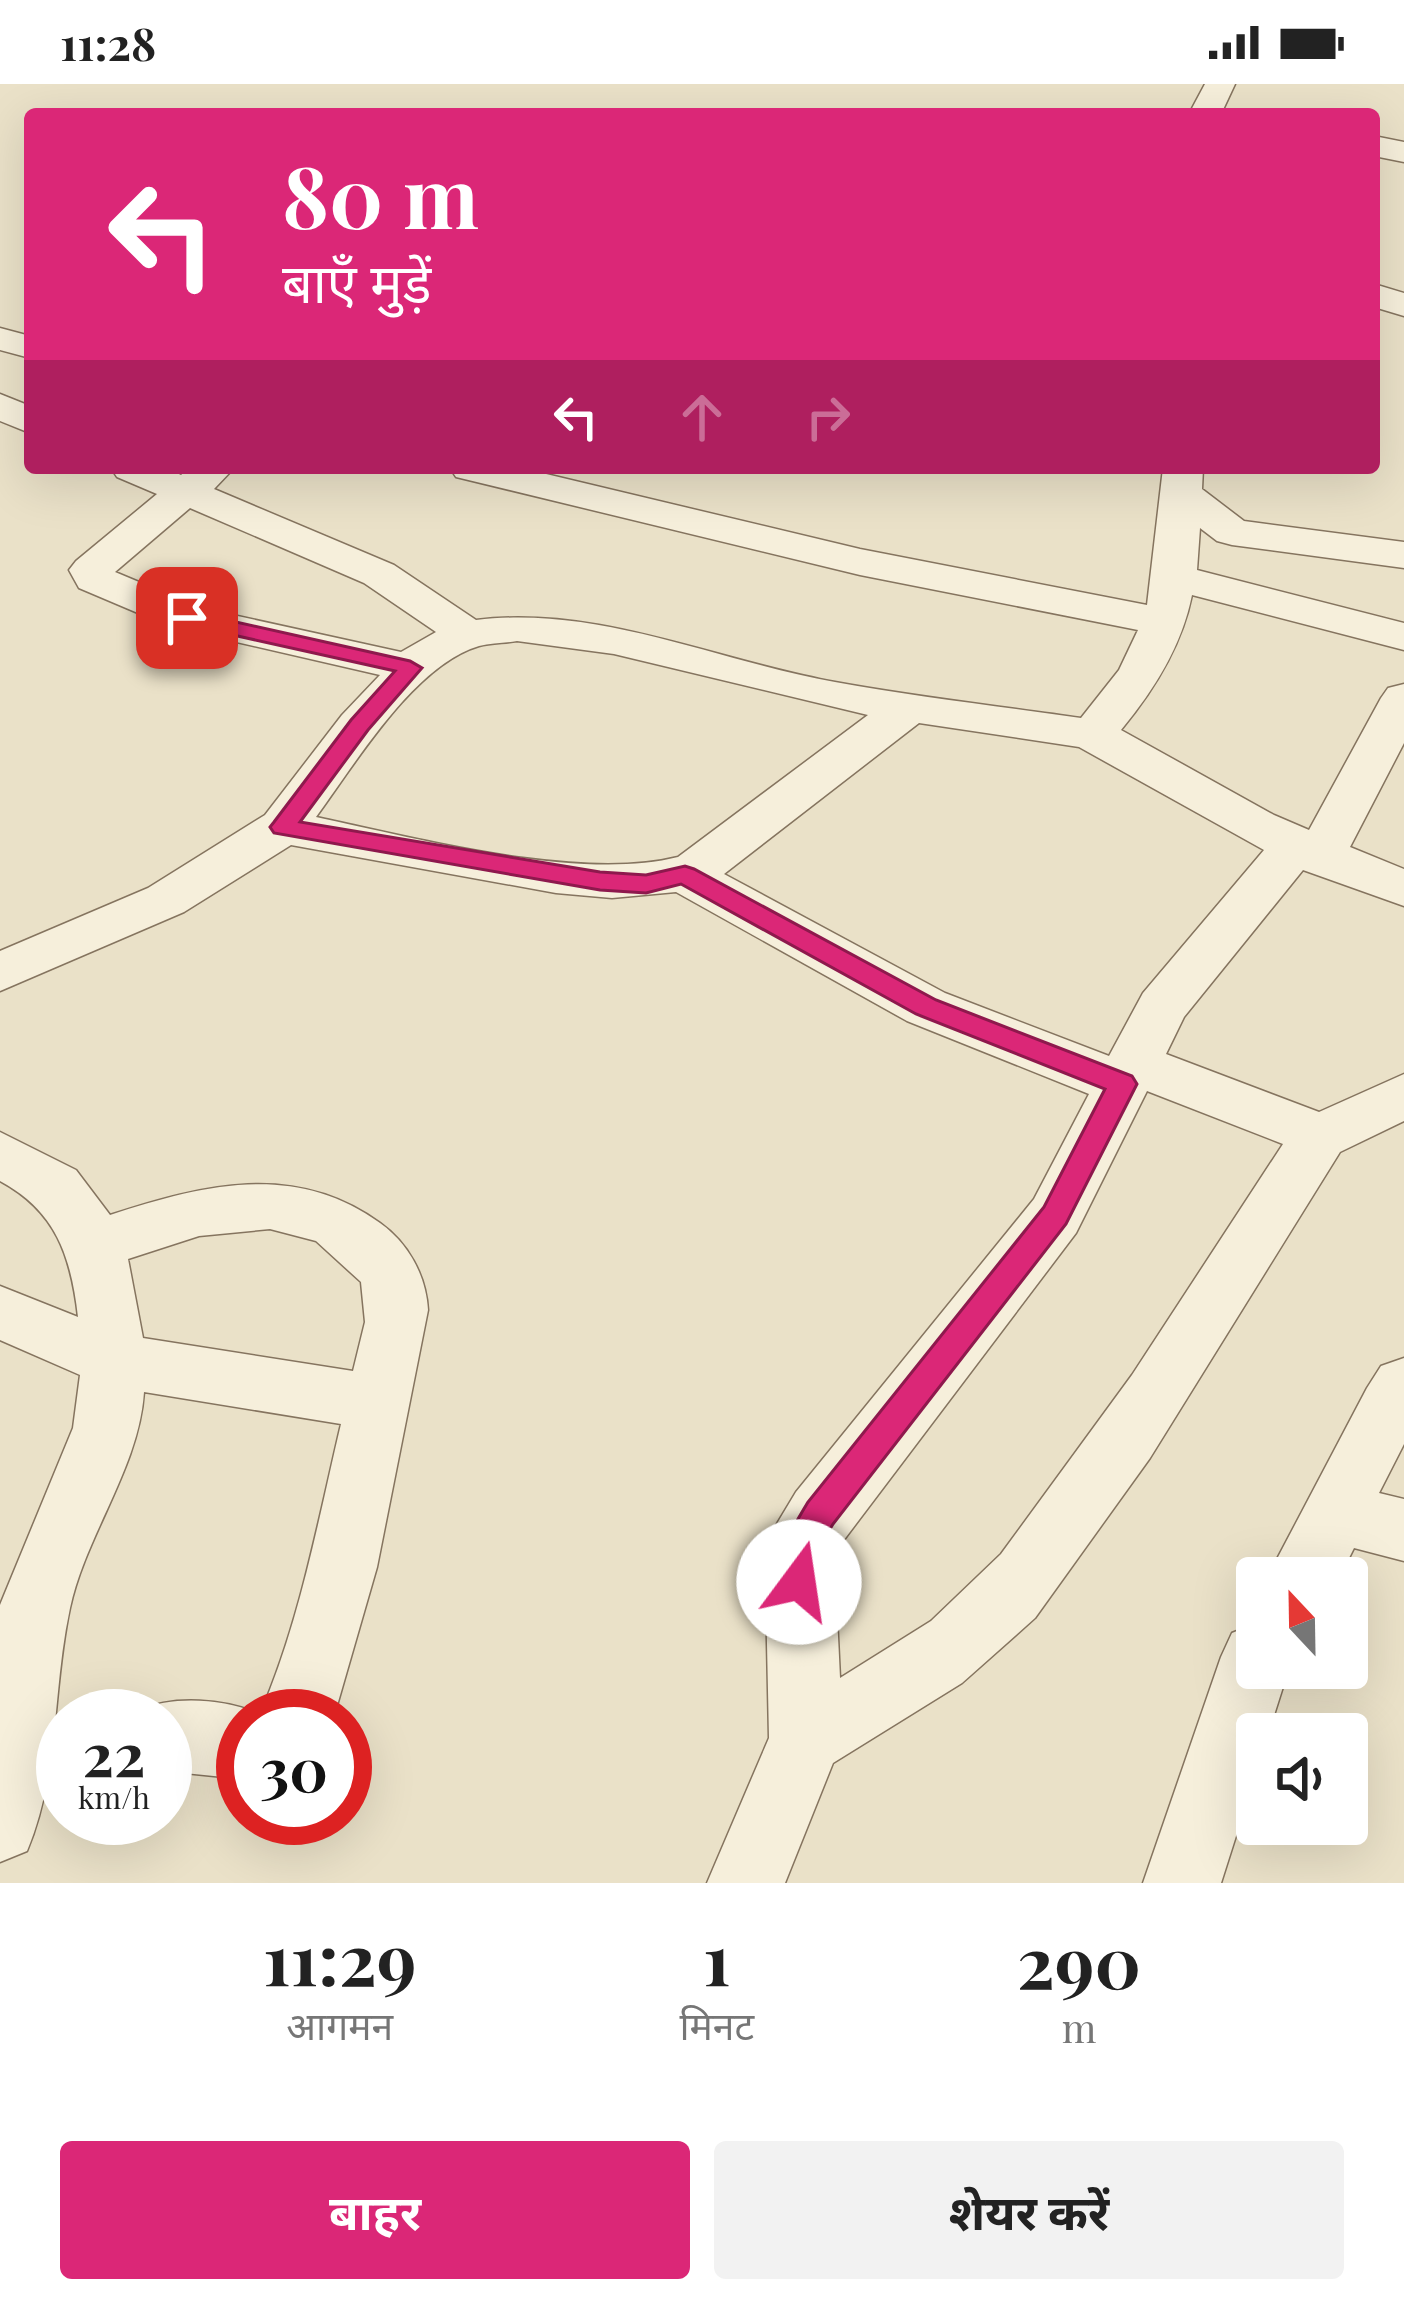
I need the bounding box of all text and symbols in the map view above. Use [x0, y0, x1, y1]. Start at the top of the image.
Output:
text: 11:28 [60, 12, 156, 72]
text: 80 m [282, 138, 479, 250]
icon: left [84, 156, 240, 312]
text: बाएँ मुड़ें [282, 245, 431, 317]
icon: left [543, 384, 609, 450]
icon: ahead [669, 384, 735, 450]
icon: right [795, 384, 861, 450]
pin [136, 567, 238, 669]
icon: arrive [154, 585, 220, 651]
position arrow [736, 1519, 862, 1645]
north arrow [1236, 1557, 1368, 1689]
map controls [1236, 1557, 1368, 1845]
speed limit sign: 30 [216, 1689, 372, 1845]
text: 22 [83, 1712, 145, 1792]
button: sound [1236, 1713, 1368, 1845]
text: km/h [78, 1777, 150, 1817]
text: 11:29 [263, 1908, 416, 2004]
text: 1 [703, 1908, 731, 2004]
text: 290 [1017, 1911, 1141, 2007]
text: आगमन [286, 1998, 393, 2050]
text: मिनट [679, 1998, 754, 2050]
text: m [1062, 2001, 1096, 2053]
button: बाहर [60, 2141, 690, 2279]
button: शेयर करें [714, 2141, 1344, 2279]

